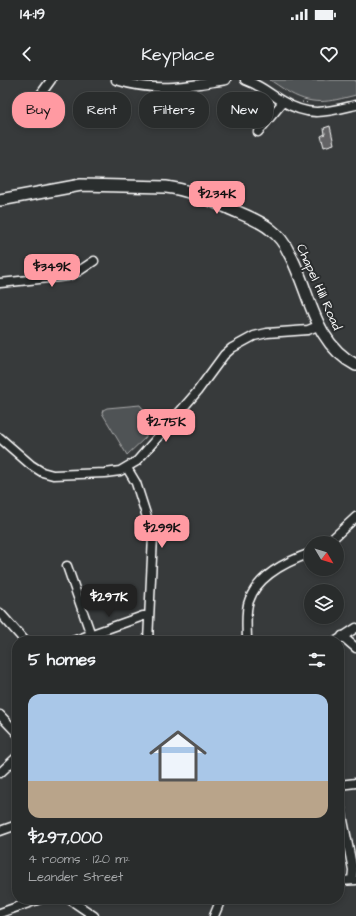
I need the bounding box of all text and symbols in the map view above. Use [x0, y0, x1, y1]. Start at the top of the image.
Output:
text: 14:19 [20, 4, 45, 25]
text: Keyplace [141, 42, 215, 67]
icon: back [16, 43, 38, 65]
icon: heart [318, 43, 340, 65]
chip: Buy [12, 92, 65, 128]
chip: Rent [73, 92, 131, 128]
chip: Filters [139, 92, 209, 128]
chip: New [217, 92, 273, 128]
pin: $234K [189, 181, 245, 215]
text: $234K [198, 185, 236, 203]
street label: Chapel Hill Road [292, 241, 346, 333]
pin: $349K [24, 254, 80, 288]
text: $349K [33, 258, 71, 276]
pin: $275K [138, 409, 194, 443]
text: $275K [146, 413, 186, 431]
pin: $299K [134, 515, 190, 549]
text: $299K [143, 519, 181, 537]
north arrow [304, 536, 344, 576]
map controls [304, 536, 344, 624]
pin: $297K [81, 584, 137, 618]
button: layers [304, 584, 344, 624]
text: $297K [90, 588, 128, 606]
text: 5 homes [28, 648, 96, 672]
icon: filters [306, 649, 328, 671]
icon: home [142, 720, 214, 792]
text: $297,000 [28, 826, 103, 850]
text: 4 rooms · 120 m² [28, 850, 130, 868]
text: Leander Street [28, 868, 123, 886]

